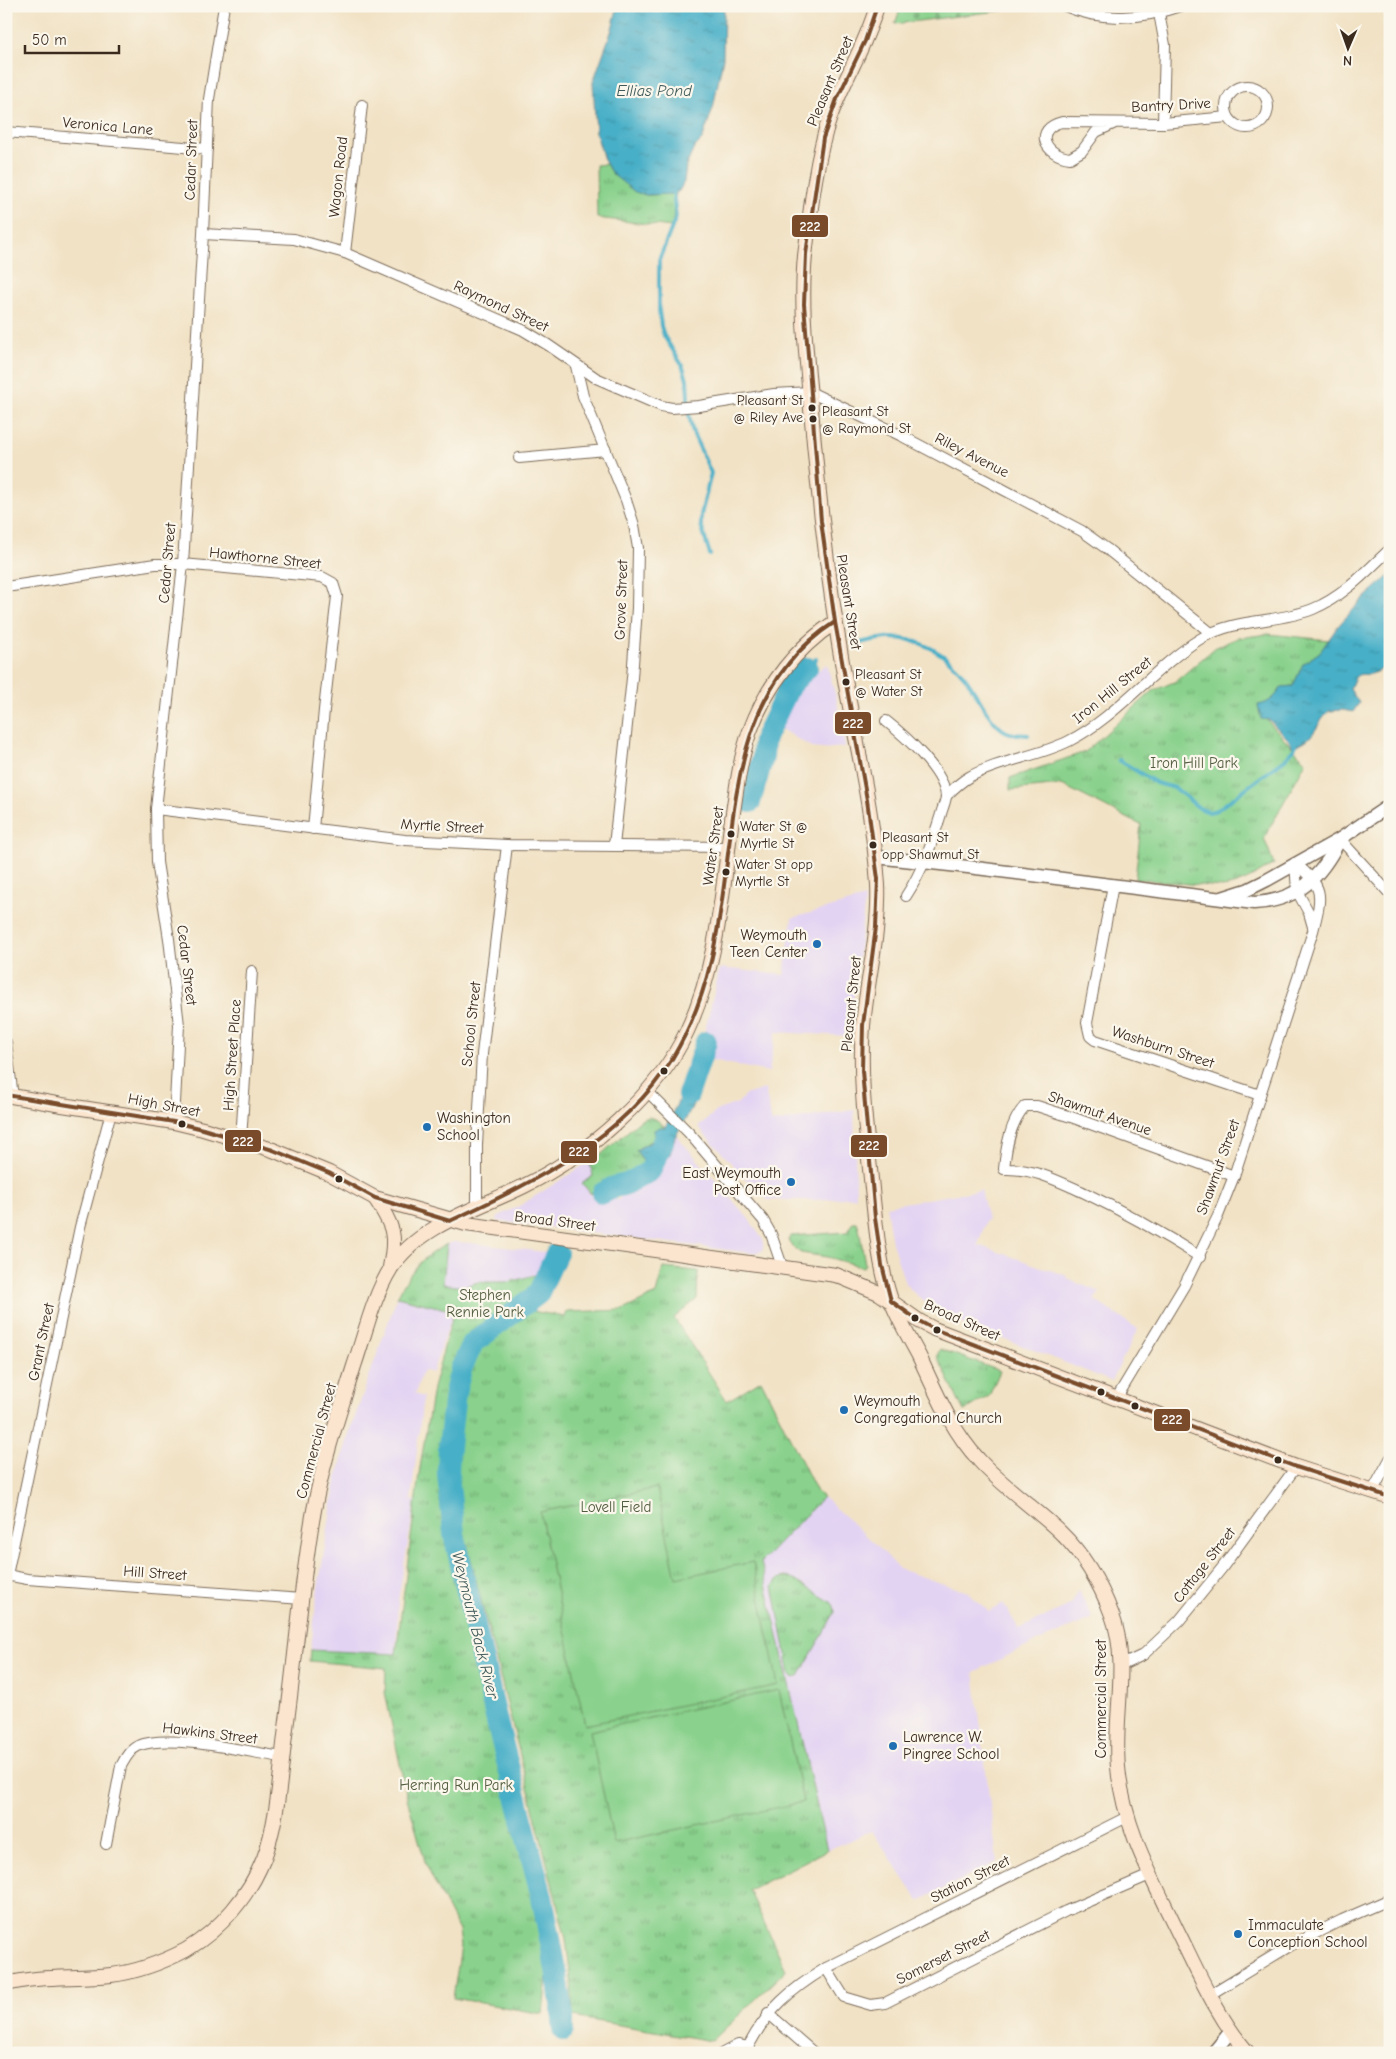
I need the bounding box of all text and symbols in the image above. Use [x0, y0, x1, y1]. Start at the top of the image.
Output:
scale bar [25, 22, 119, 54]
north arrow [1324, 22, 1374, 72]
text: 50 m [32, 31, 67, 49]
street label: Pleasant Street [803, 33, 857, 129]
text: N [1343, 52, 1352, 69]
water label: Ellias Pond [616, 82, 692, 100]
street label: Bantry Drive [1131, 94, 1212, 116]
street label: Veronica Lane [62, 113, 154, 139]
street label: Cedar Street [181, 119, 201, 201]
street label: Wagon Road [325, 136, 351, 218]
line badge: 222 [791, 214, 829, 238]
text: 222 [800, 218, 820, 235]
street label: Raymond Street [451, 276, 552, 336]
place label: Pleasant St @ Riley Ave [733, 392, 804, 426]
marker: Pleasant St @ Riley Ave [807, 403, 817, 413]
place label: Pleasant St @ Raymond St [822, 403, 912, 437]
marker: Pleasant St @ Raymond St [808, 414, 818, 424]
street label: Riley Avenue [932, 429, 1012, 482]
street label: Cedar Street [155, 521, 180, 604]
street label: Hawthorne Street [208, 543, 322, 573]
street label: Pleasant Street [833, 553, 866, 652]
street label: Grove Street [611, 559, 631, 640]
street label: Iron Hill Street [1069, 652, 1156, 727]
place label: Pleasant St @ Water St [855, 666, 923, 700]
marker: Pleasant St @ Water St [841, 677, 851, 687]
line badge: 222 [834, 711, 872, 735]
text: 222 [843, 715, 863, 732]
park label: Iron Hill Park [1150, 754, 1238, 772]
street label: Water Street [699, 805, 728, 887]
street label: Myrtle Street [400, 815, 485, 837]
place label: Water St @ Myrtle St [740, 818, 807, 852]
marker: Water St @ Myrtle St [726, 829, 736, 839]
place label: Pleasant St opp Shawmut St [882, 829, 980, 863]
marker: Pleasant St opp Shawmut St [868, 840, 878, 850]
place label: Water St opp Myrtle St [735, 856, 813, 890]
marker: Water St opp Myrtle St [721, 867, 731, 877]
street label: Cedar Street [173, 924, 201, 1007]
place label: Weymouth Teen Center [730, 926, 807, 961]
marker: Weymouth Teen Center [811, 938, 823, 950]
street label: Pleasant Street [837, 955, 865, 1053]
street label: School Street [458, 980, 484, 1067]
street label: High Street Place [219, 998, 245, 1111]
street label: Washburn Street [1110, 1022, 1217, 1072]
unlabelled marker [659, 1066, 669, 1076]
street label: Shawmut Avenue [1046, 1087, 1154, 1139]
street label: High Street [127, 1089, 202, 1121]
place label: Washington School [437, 1109, 511, 1144]
street label: Shawmut Street [1192, 1116, 1244, 1217]
unlabelled marker [177, 1119, 187, 1129]
marker: Washington School [421, 1121, 433, 1133]
line badge: 222 [224, 1129, 262, 1153]
text: 222 [233, 1133, 253, 1150]
line badge: 222 [850, 1134, 888, 1158]
text: 222 [859, 1137, 879, 1154]
line badge: 222 [560, 1140, 598, 1164]
text: 222 [569, 1143, 589, 1160]
place label: East Weymouth Post Office [682, 1164, 781, 1199]
unlabelled marker [334, 1174, 344, 1184]
marker: East Weymouth Post Office [785, 1176, 797, 1188]
street label: Broad Street [514, 1207, 597, 1235]
park label: Stephen Rennie Park [446, 1286, 524, 1321]
street label: Broad Street [921, 1295, 1003, 1345]
street label: Grant Street [24, 1301, 58, 1383]
unlabelled marker [910, 1313, 920, 1323]
unlabelled marker [932, 1325, 942, 1335]
street label: Commercial Street [292, 1380, 340, 1501]
unlabelled marker [1096, 1387, 1106, 1397]
place label: Weymouth Congregational Church [854, 1392, 1002, 1427]
unlabelled marker [1130, 1401, 1140, 1411]
marker: Weymouth Congregational Church [838, 1404, 850, 1416]
line badge: 222 [1153, 1408, 1191, 1432]
text: 222 [1162, 1411, 1182, 1428]
unlabelled marker [1273, 1455, 1283, 1465]
park label: Lovell Field [581, 1498, 651, 1516]
street label: Cottage Street [1169, 1523, 1240, 1606]
water label: Weymouth Back River [448, 1550, 502, 1701]
street label: Hill Street [123, 1562, 188, 1584]
street label: Commercial Street [1092, 1639, 1110, 1759]
street label: Hawkins Street [162, 1718, 259, 1748]
place label: Lawrence W. Pingree School [903, 1728, 999, 1763]
marker: Lawrence W. Pingree School [887, 1740, 899, 1752]
park label: Herring Run Park [399, 1776, 514, 1794]
street label: Station Street [927, 1851, 1013, 1907]
place label: Immaculate Conception School [1248, 1916, 1368, 1951]
street label: Somerset Street [893, 1925, 993, 1988]
marker: Immaculate Conception School [1232, 1928, 1244, 1940]

